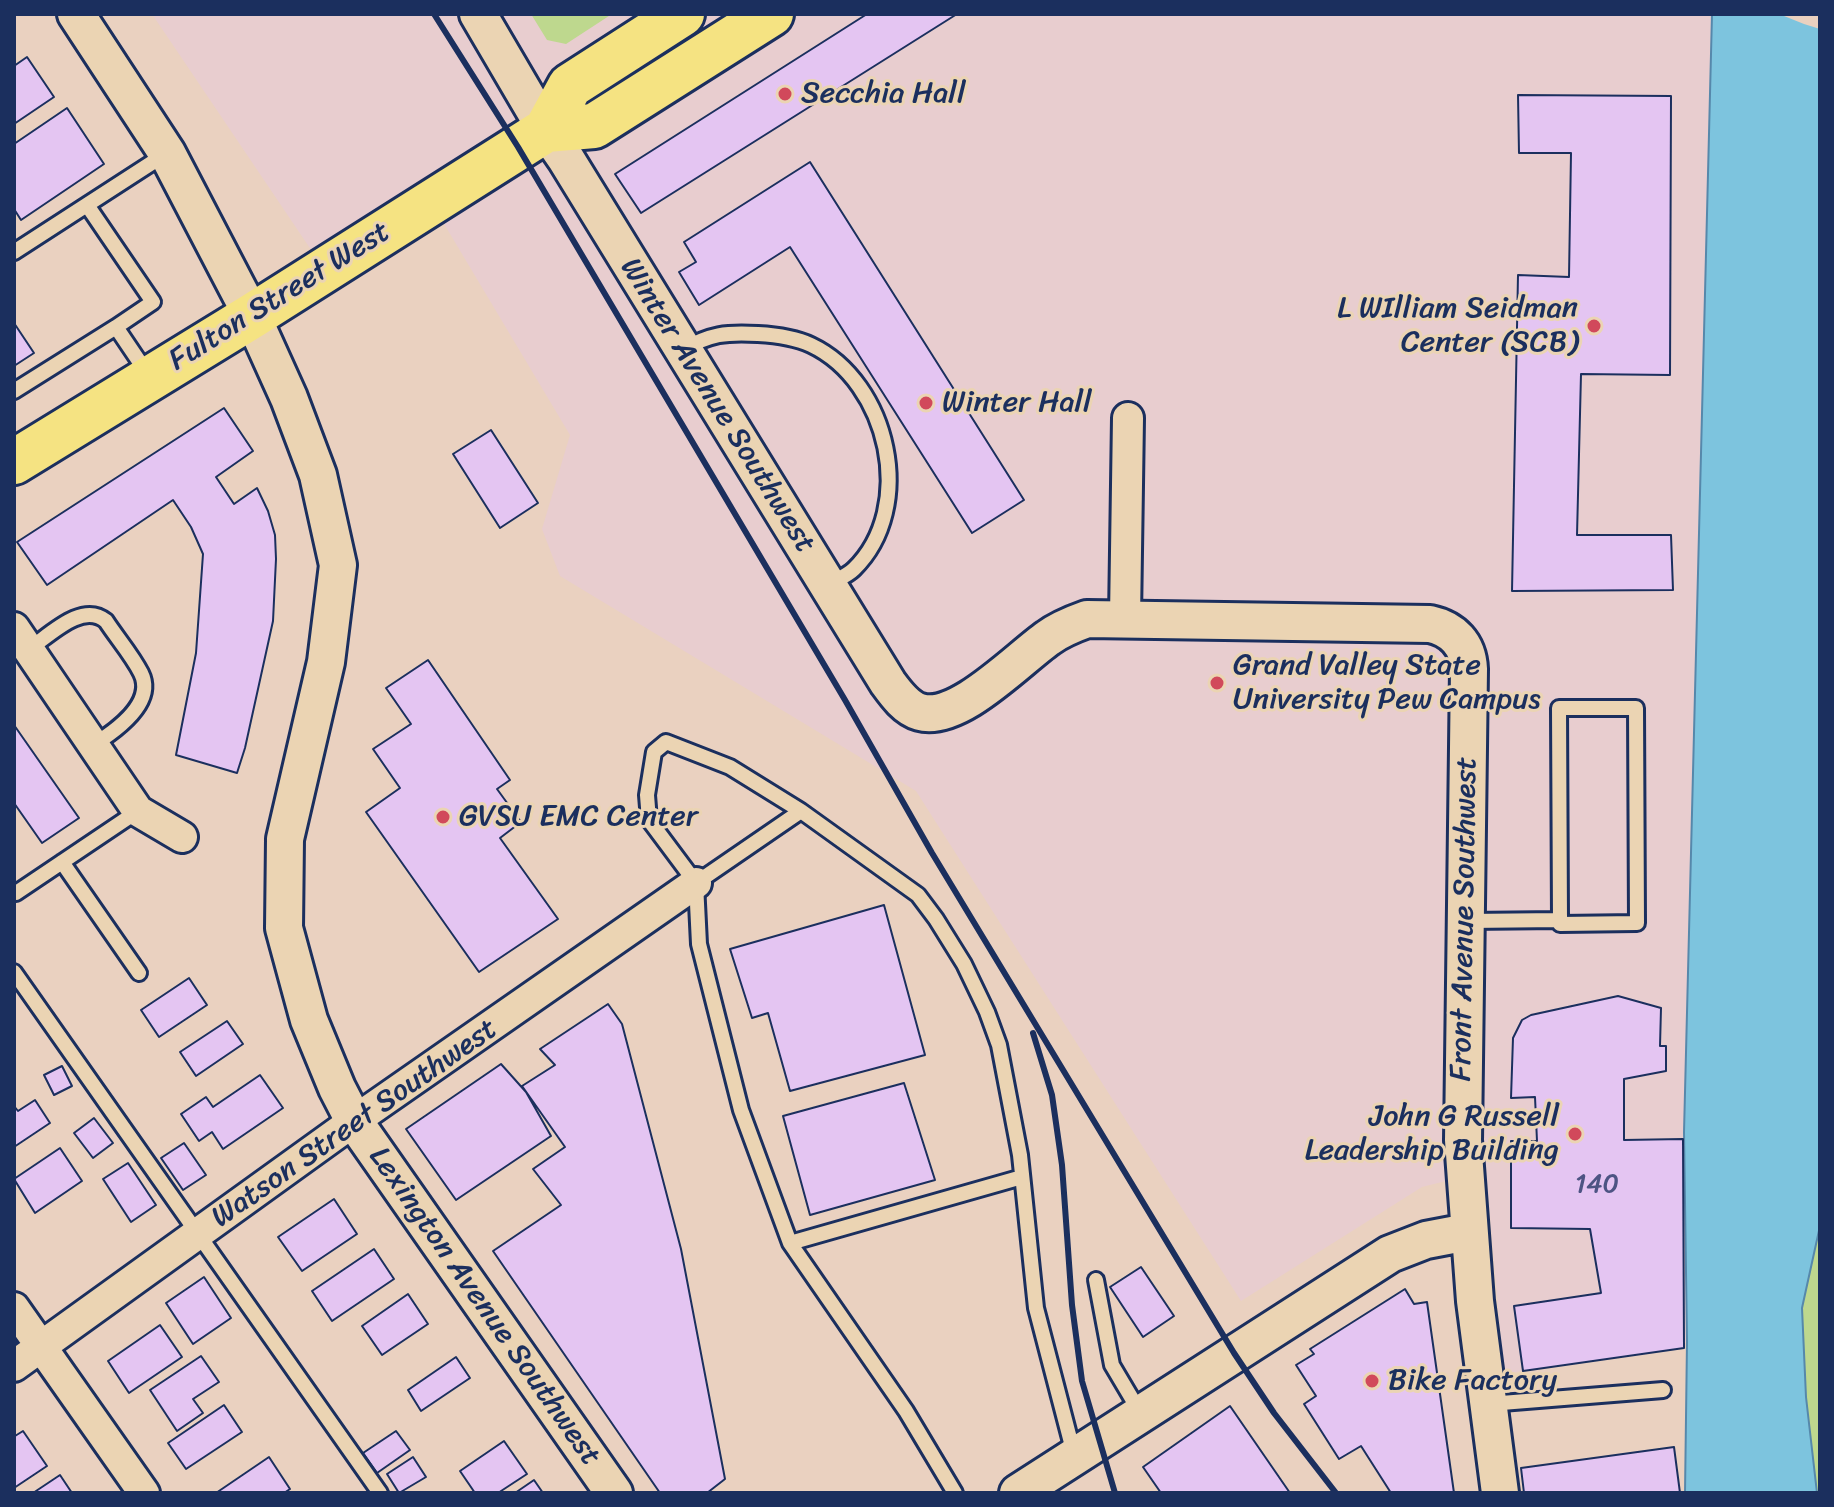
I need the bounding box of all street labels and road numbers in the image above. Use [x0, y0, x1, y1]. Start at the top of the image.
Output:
street label: Fulton Street West [163, 214, 397, 380]
street label: Winter Avenue Southwest [611, 252, 823, 560]
street label: Front Avenue Southwest [1444, 756, 1486, 1082]
street label: Watson Street Southwest [205, 1012, 505, 1236]
street label: Lexington Avenue Southwest [360, 1141, 608, 1473]

